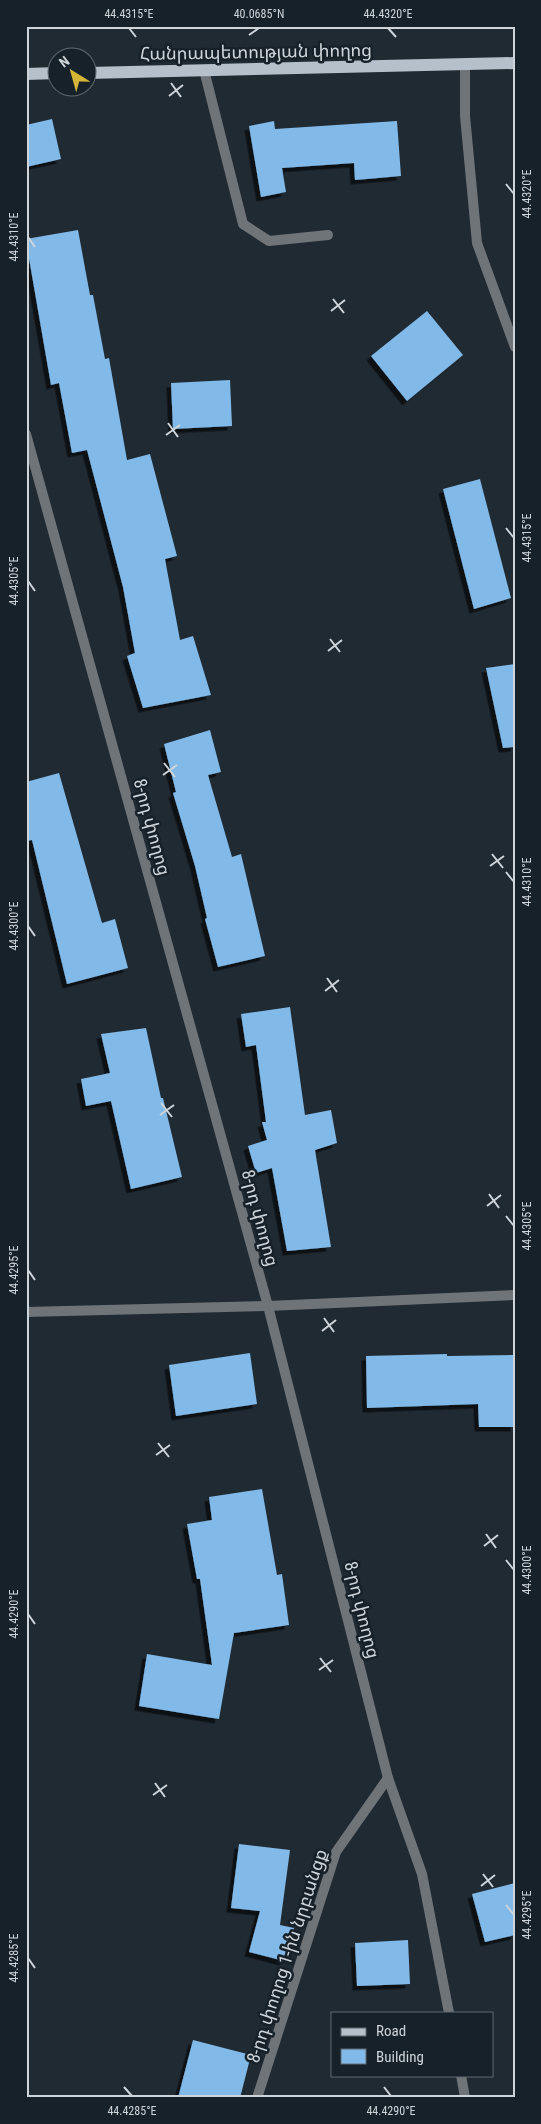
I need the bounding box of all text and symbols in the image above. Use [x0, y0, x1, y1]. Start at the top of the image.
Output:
text: 44.4315°E [104, 7, 154, 21]
text: 40.0685°N [234, 7, 284, 21]
text: 44.4320°E [363, 7, 413, 21]
street label: Հանրապետության փողոց [140, 39, 372, 64]
north arrow [48, 48, 98, 98]
text: N [56, 53, 72, 71]
text: 44.4320°E [520, 169, 534, 219]
text: 44.4310°E [7, 212, 21, 262]
text: 44.4315°E [520, 513, 534, 563]
text: 44.4305°E [7, 556, 21, 606]
street label: 8-րդ փողոց [130, 776, 175, 877]
text: 44.4310°E [520, 857, 534, 907]
text: 44.4300°E [7, 901, 21, 951]
street label: 8-րդ փողոց [238, 1167, 283, 1268]
text: 44.4305°E [520, 1201, 534, 1251]
text: 44.4295°E [7, 1245, 21, 1295]
text: 44.4300°E [520, 1545, 534, 1595]
street label: 8-րդ փողոց [340, 1559, 385, 1661]
text: 44.4290°E [7, 1589, 21, 1639]
street label: 8-րդ փողոց 1-ին նրբանցք [242, 1846, 331, 2065]
text: 44.4295°E [520, 1890, 534, 1940]
text: 44.4285°E [7, 1933, 21, 1983]
legend [331, 2012, 494, 2076]
text: Road [376, 2022, 406, 2040]
text: Building [376, 2048, 424, 2066]
text: 44.4285°E [107, 2104, 157, 2118]
text: 44.4290°E [366, 2104, 416, 2118]

